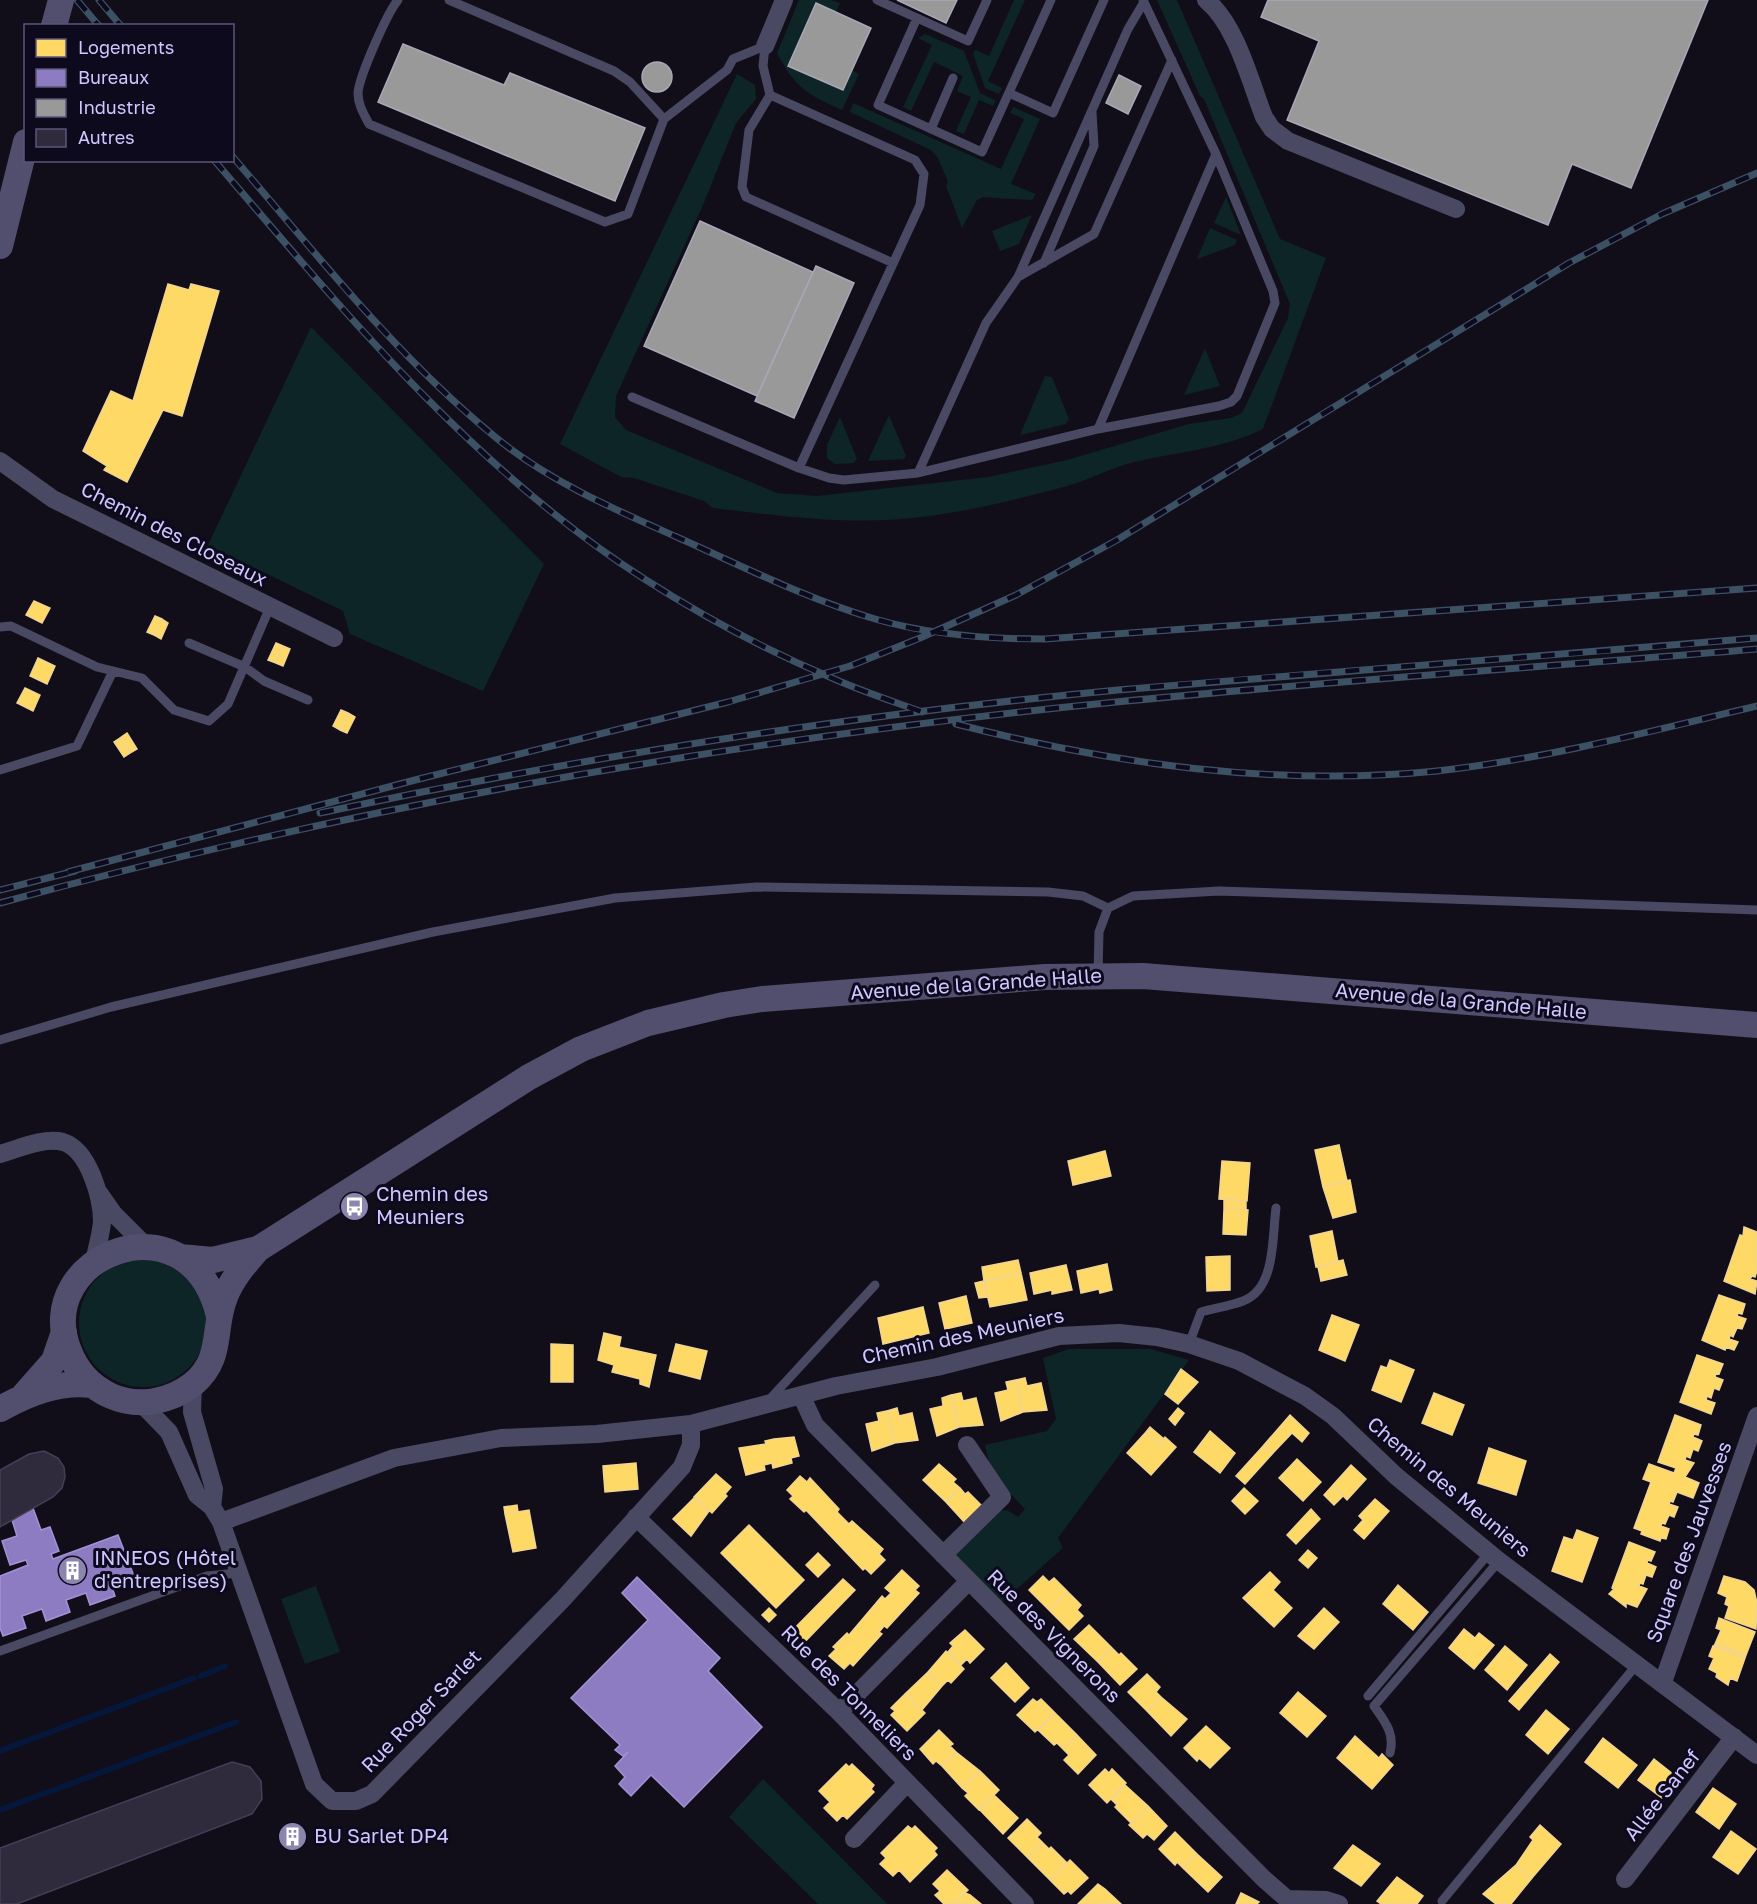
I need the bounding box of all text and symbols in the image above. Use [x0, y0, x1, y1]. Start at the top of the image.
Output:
legend [24, 24, 234, 162]
text: Logements [78, 36, 174, 58]
text: Bureaux [78, 66, 149, 88]
text: Industrie [78, 96, 156, 118]
text: Autres [78, 126, 135, 148]
street label: Chemin des Closeaux [77, 476, 272, 591]
street label: Avenue de la Grande Halle [849, 962, 1103, 1004]
street label: Avenue de la Grande Halle [1334, 977, 1588, 1023]
place label: Chemin des Meuniers [376, 1181, 488, 1228]
bus stop icon: Chemin des Meuniers [339, 1190, 371, 1222]
street label: Chemin des Meuniers [860, 1302, 1066, 1368]
street label: Chemin des Meuniers [1363, 1411, 1536, 1562]
street label: Square des Jauvesses [1640, 1438, 1736, 1646]
place label: INNEOS (Hôtel d'entreprises) [94, 1545, 236, 1592]
building icon: INNEOS (Hôtel d'entreprises) [57, 1554, 89, 1586]
street label: Rue des Vignerons [983, 1564, 1126, 1707]
street label: Rue des Tonneliers [777, 1619, 923, 1765]
street label: Rue Roger Sarlet [355, 1644, 485, 1777]
street label: Allée Sanef [1618, 1744, 1704, 1845]
building icon: BU Sarlet DP4 [277, 1820, 309, 1852]
place label: BU Sarlet DP4 [314, 1823, 449, 1847]

